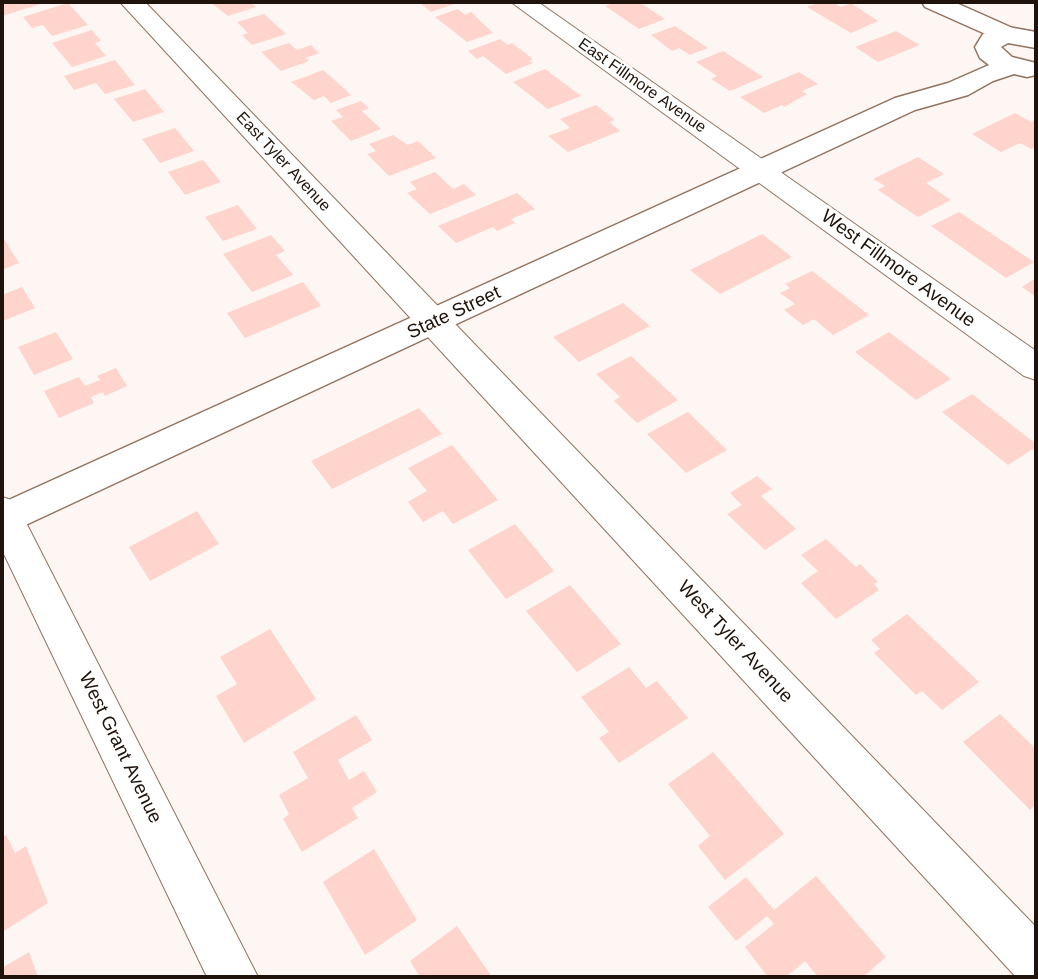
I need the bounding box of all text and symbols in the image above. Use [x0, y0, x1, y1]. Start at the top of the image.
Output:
street label: East Fillmore Avenue [574, 35, 710, 137]
street label: East Tyler Avenue [232, 108, 334, 216]
street label: West Fillmore Avenue [816, 205, 980, 333]
street label: State Street [404, 281, 504, 345]
street label: West Tyler Avenue [673, 576, 797, 708]
street label: West Grant Avenue [74, 669, 166, 827]

